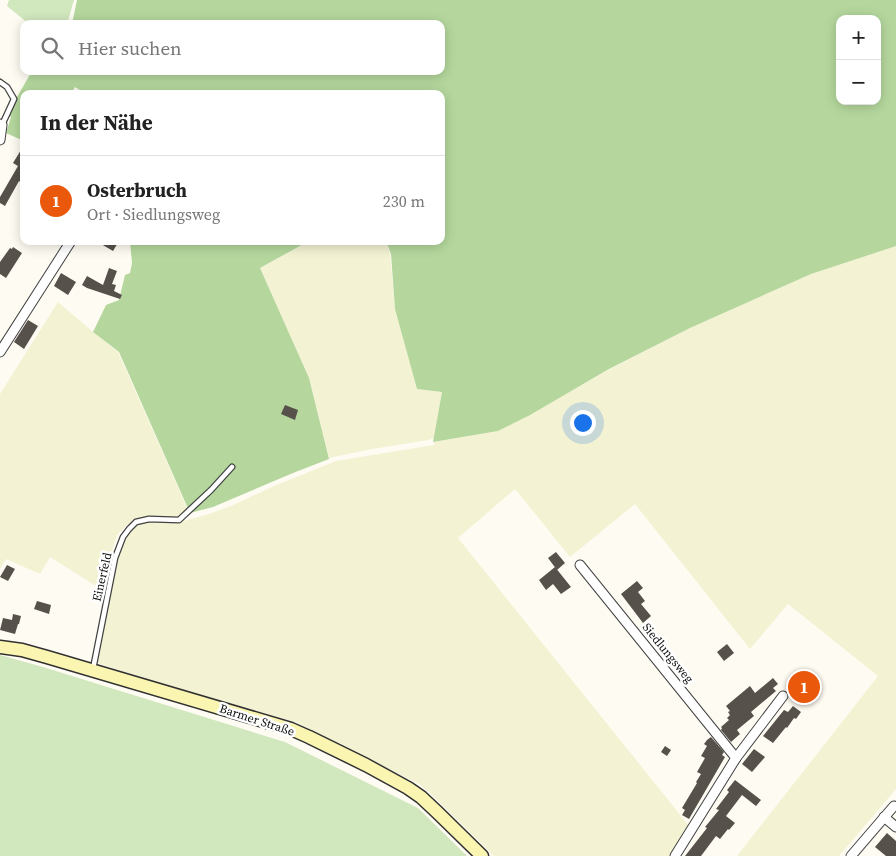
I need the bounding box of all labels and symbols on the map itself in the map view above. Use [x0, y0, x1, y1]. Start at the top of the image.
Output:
your location [570, 410, 596, 436]
street label: Einerfeld [89, 551, 115, 603]
street label: Siedlungsweg [639, 620, 697, 686]
pin: 1 [788, 668, 820, 706]
street label: Barmer Straße [218, 700, 296, 740]

